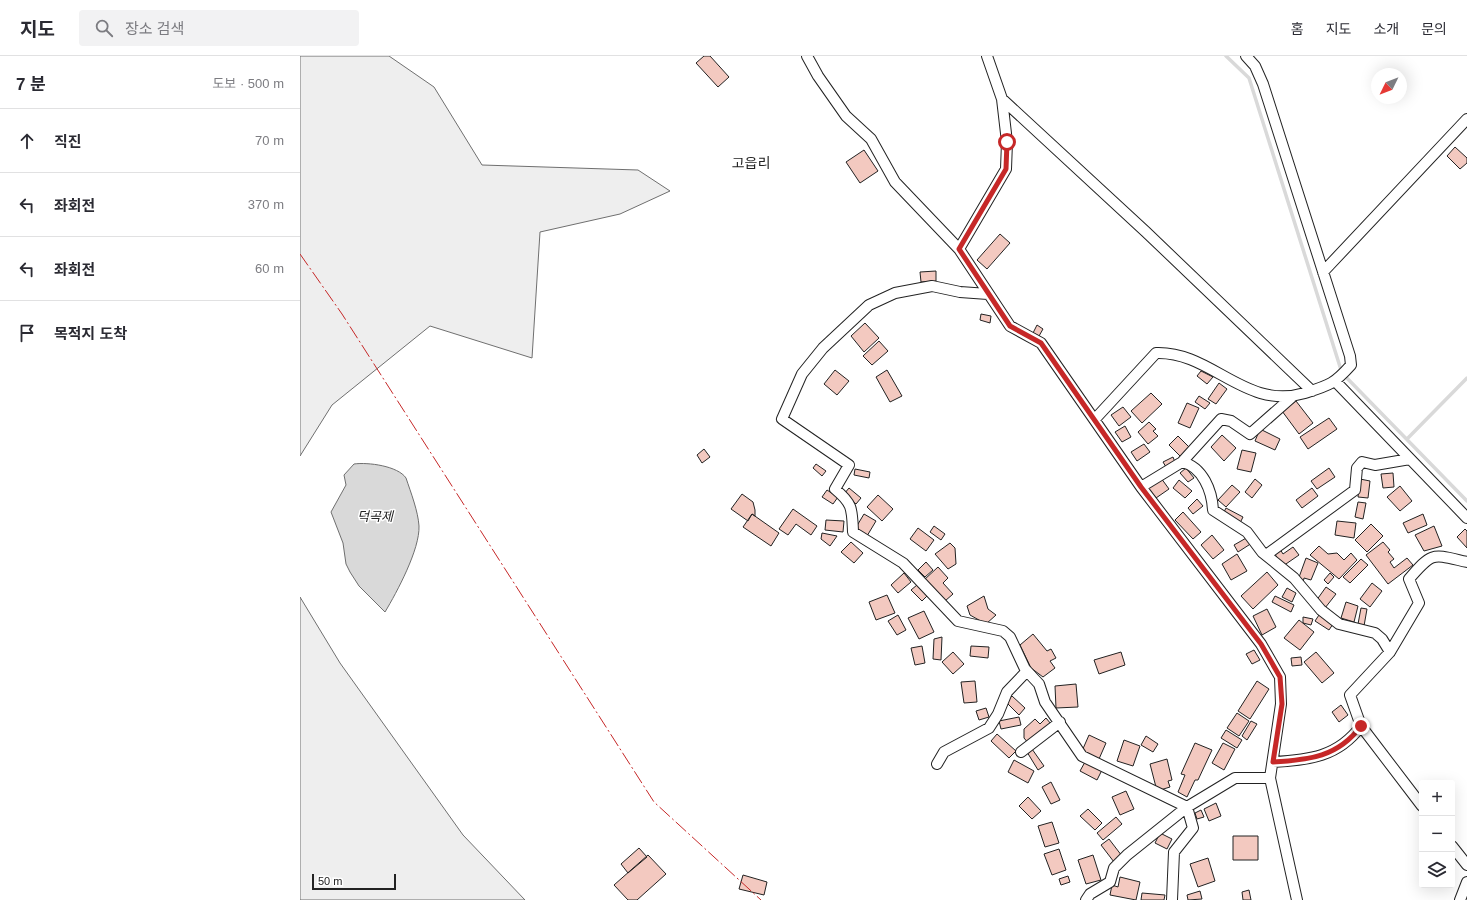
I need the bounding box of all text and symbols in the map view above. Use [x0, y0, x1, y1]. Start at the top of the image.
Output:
search box [79, 10, 359, 46]
icon: search [93, 17, 115, 39]
text: 지도 [20, 19, 55, 40]
text: 장소 검색 [125, 20, 184, 37]
text: 홈 [1291, 21, 1304, 37]
text: 지도 [1326, 21, 1351, 37]
text: 소개 [1373, 21, 1399, 37]
text: 문의 [1421, 21, 1447, 37]
north arrow [1371, 68, 1407, 104]
text: 7 분 [16, 75, 46, 94]
text: 도보 · 500 m [212, 76, 284, 91]
icon: ahead [16, 130, 38, 152]
text: 직진 [54, 133, 82, 150]
text: 70 m [255, 133, 284, 148]
route start [998, 133, 1016, 151]
district label: 고읍리 [732, 155, 770, 171]
icon: left [16, 194, 38, 216]
text: 좌회전 [54, 197, 95, 214]
text: 370 m [248, 197, 284, 212]
icon: left [16, 258, 38, 280]
text: 좌회전 [54, 261, 95, 278]
text: 60 m [255, 261, 284, 276]
icon: arrive [16, 322, 38, 344]
text: 목적지 도착 [54, 325, 127, 342]
water label: 덕곡제 [357, 509, 395, 524]
route end [1352, 717, 1370, 735]
map controls [1419, 780, 1455, 888]
button: + [1419, 780, 1455, 816]
button: − [1419, 816, 1455, 852]
button: layers [1419, 852, 1455, 888]
scale bar [312, 872, 396, 891]
text: 50 m [318, 875, 342, 887]

